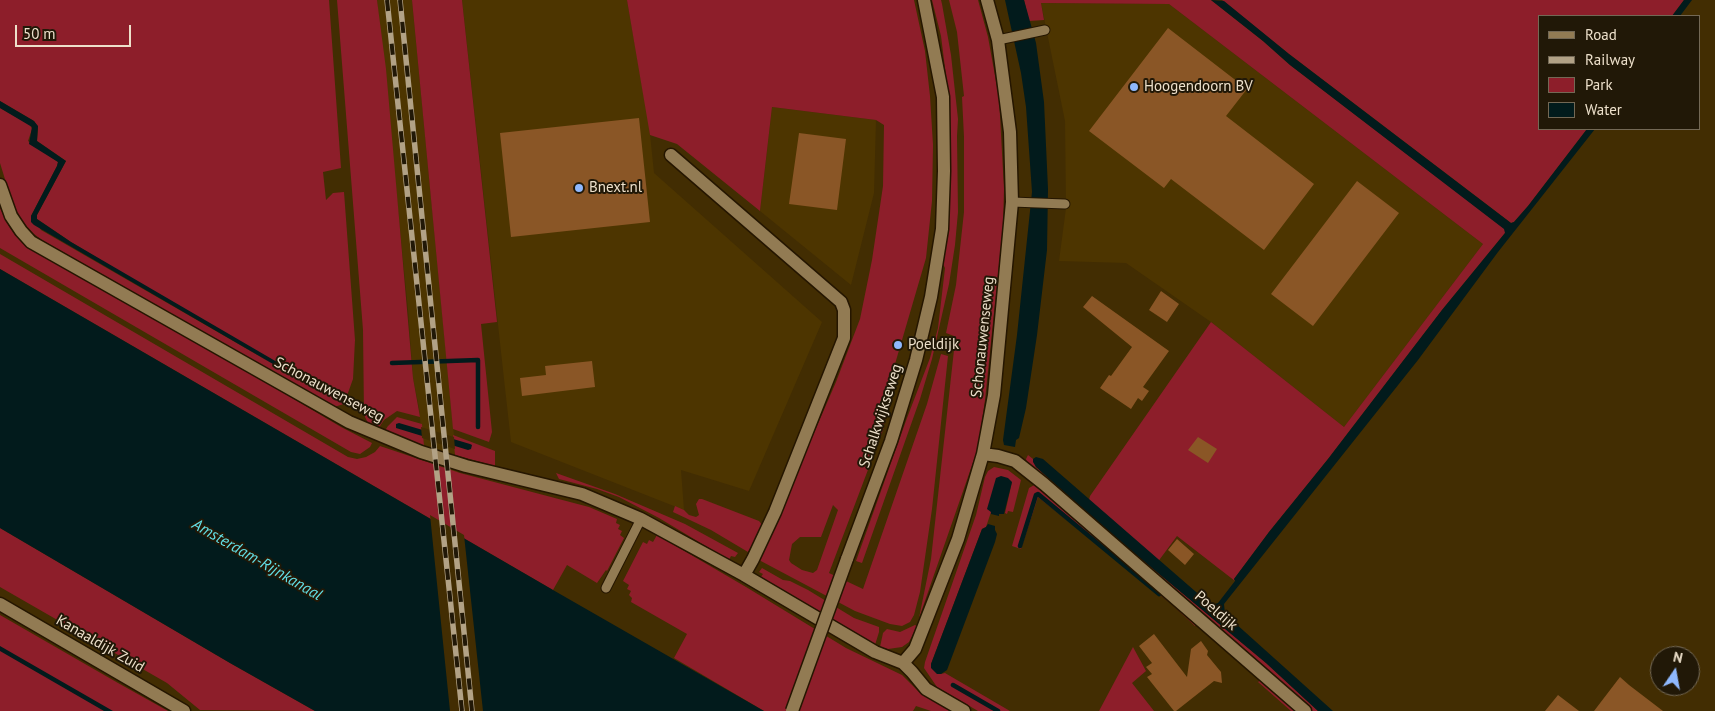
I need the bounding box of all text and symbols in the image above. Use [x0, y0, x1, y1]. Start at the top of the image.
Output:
scale bar [18, 15, 134, 47]
legend [1538, 15, 1700, 130]
text: 50 m [23, 24, 56, 43]
text: Road [1585, 25, 1617, 44]
text: Railway [1585, 50, 1635, 69]
text: Park [1585, 75, 1613, 94]
place label: Hoogendoorn BV [1144, 78, 1253, 96]
marker: Hoogendoorn BV [1128, 81, 1140, 93]
text: Water [1585, 100, 1622, 119]
place label: Bnext.nl [589, 179, 642, 197]
marker: Bnext.nl [573, 182, 585, 194]
street label: Schonauwenseweg [968, 276, 998, 398]
place label: Poeldijk [908, 336, 959, 354]
marker: Poeldijk [892, 339, 904, 351]
street label: Schonauwenseweg [271, 354, 387, 426]
street label: Schalkwijkseweg [856, 362, 906, 470]
water label: Amsterdam-Rijnkanaal [189, 515, 325, 605]
street label: Poeldijk [1191, 587, 1241, 635]
street label: Kanaaldijk Zuid [53, 611, 147, 677]
north arrow [1650, 646, 1700, 696]
text: N [1672, 648, 1684, 667]

